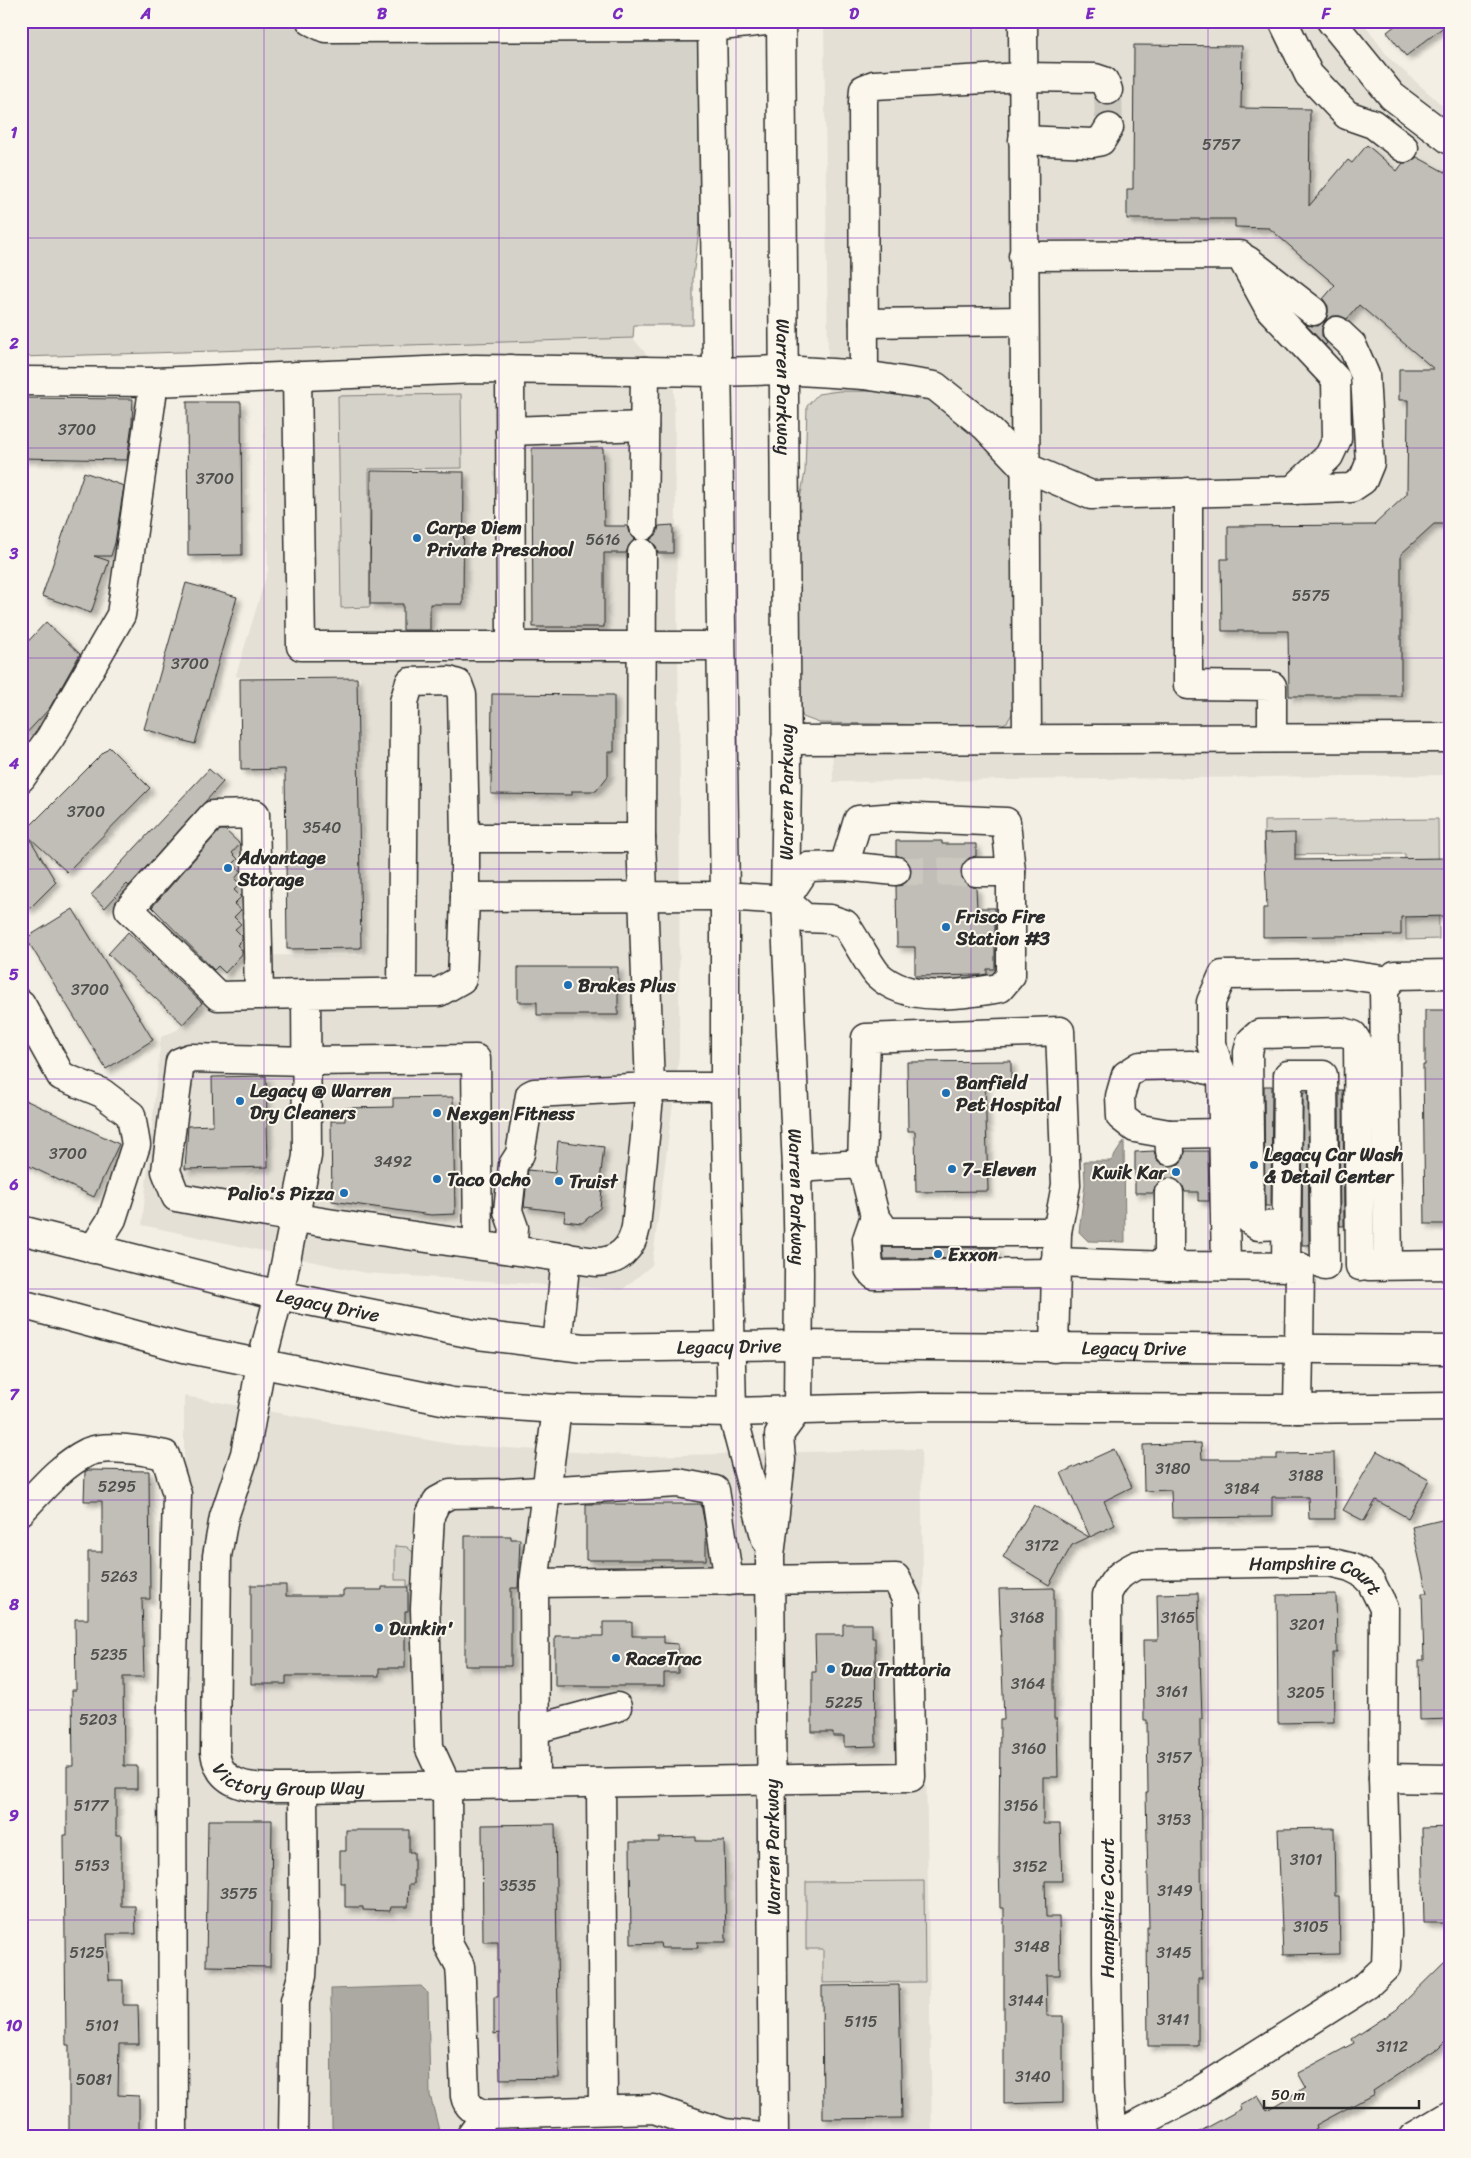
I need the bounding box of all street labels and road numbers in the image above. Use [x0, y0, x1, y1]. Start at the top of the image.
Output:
street label: Warren Parkway [766, 319, 800, 455]
street label: Warren Parkway [770, 724, 803, 860]
street label: Warren Parkway [778, 1128, 815, 1265]
street label: Legacy Drive [273, 1279, 383, 1332]
street label: Legacy Drive [676, 1329, 782, 1364]
street label: Legacy Drive [1082, 1331, 1187, 1365]
street label: Hampshire Court [1249, 1546, 1391, 1601]
street label: Victory Group Way [203, 1756, 365, 1805]
street label: Warren Parkway [755, 1778, 790, 1915]
street label: Hampshire Court [1091, 1838, 1124, 1978]

